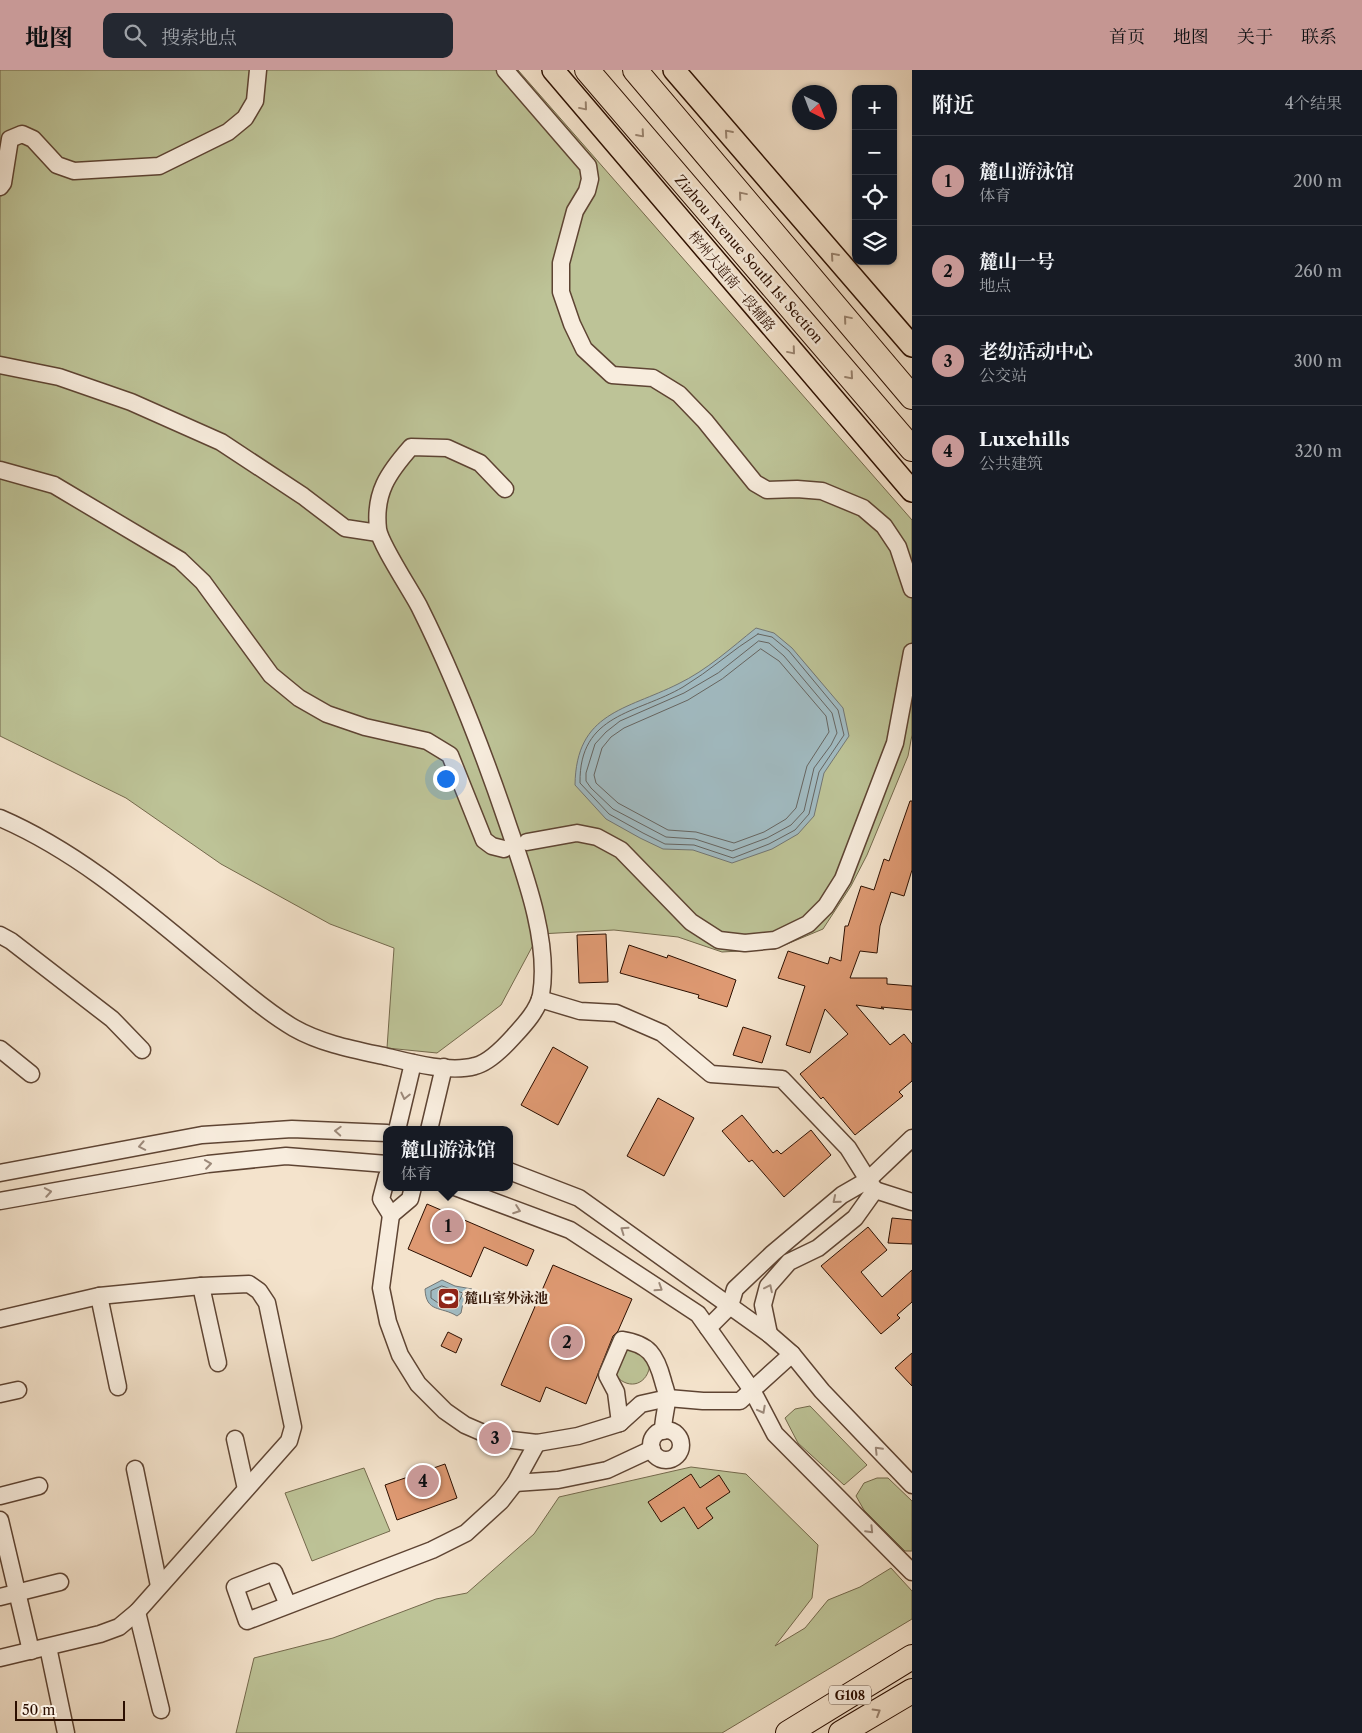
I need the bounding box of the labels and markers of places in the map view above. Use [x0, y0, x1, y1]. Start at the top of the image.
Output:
pin: 1 [432, 1207, 464, 1245]
sports icon: 麓山室外泳池 [436, 1286, 460, 1310]
place label: 麓山室外泳池 [464, 1289, 548, 1307]
pin: 2 [551, 1323, 583, 1361]
pin: 3 [479, 1419, 511, 1457]
pin: 4 [407, 1462, 439, 1500]

